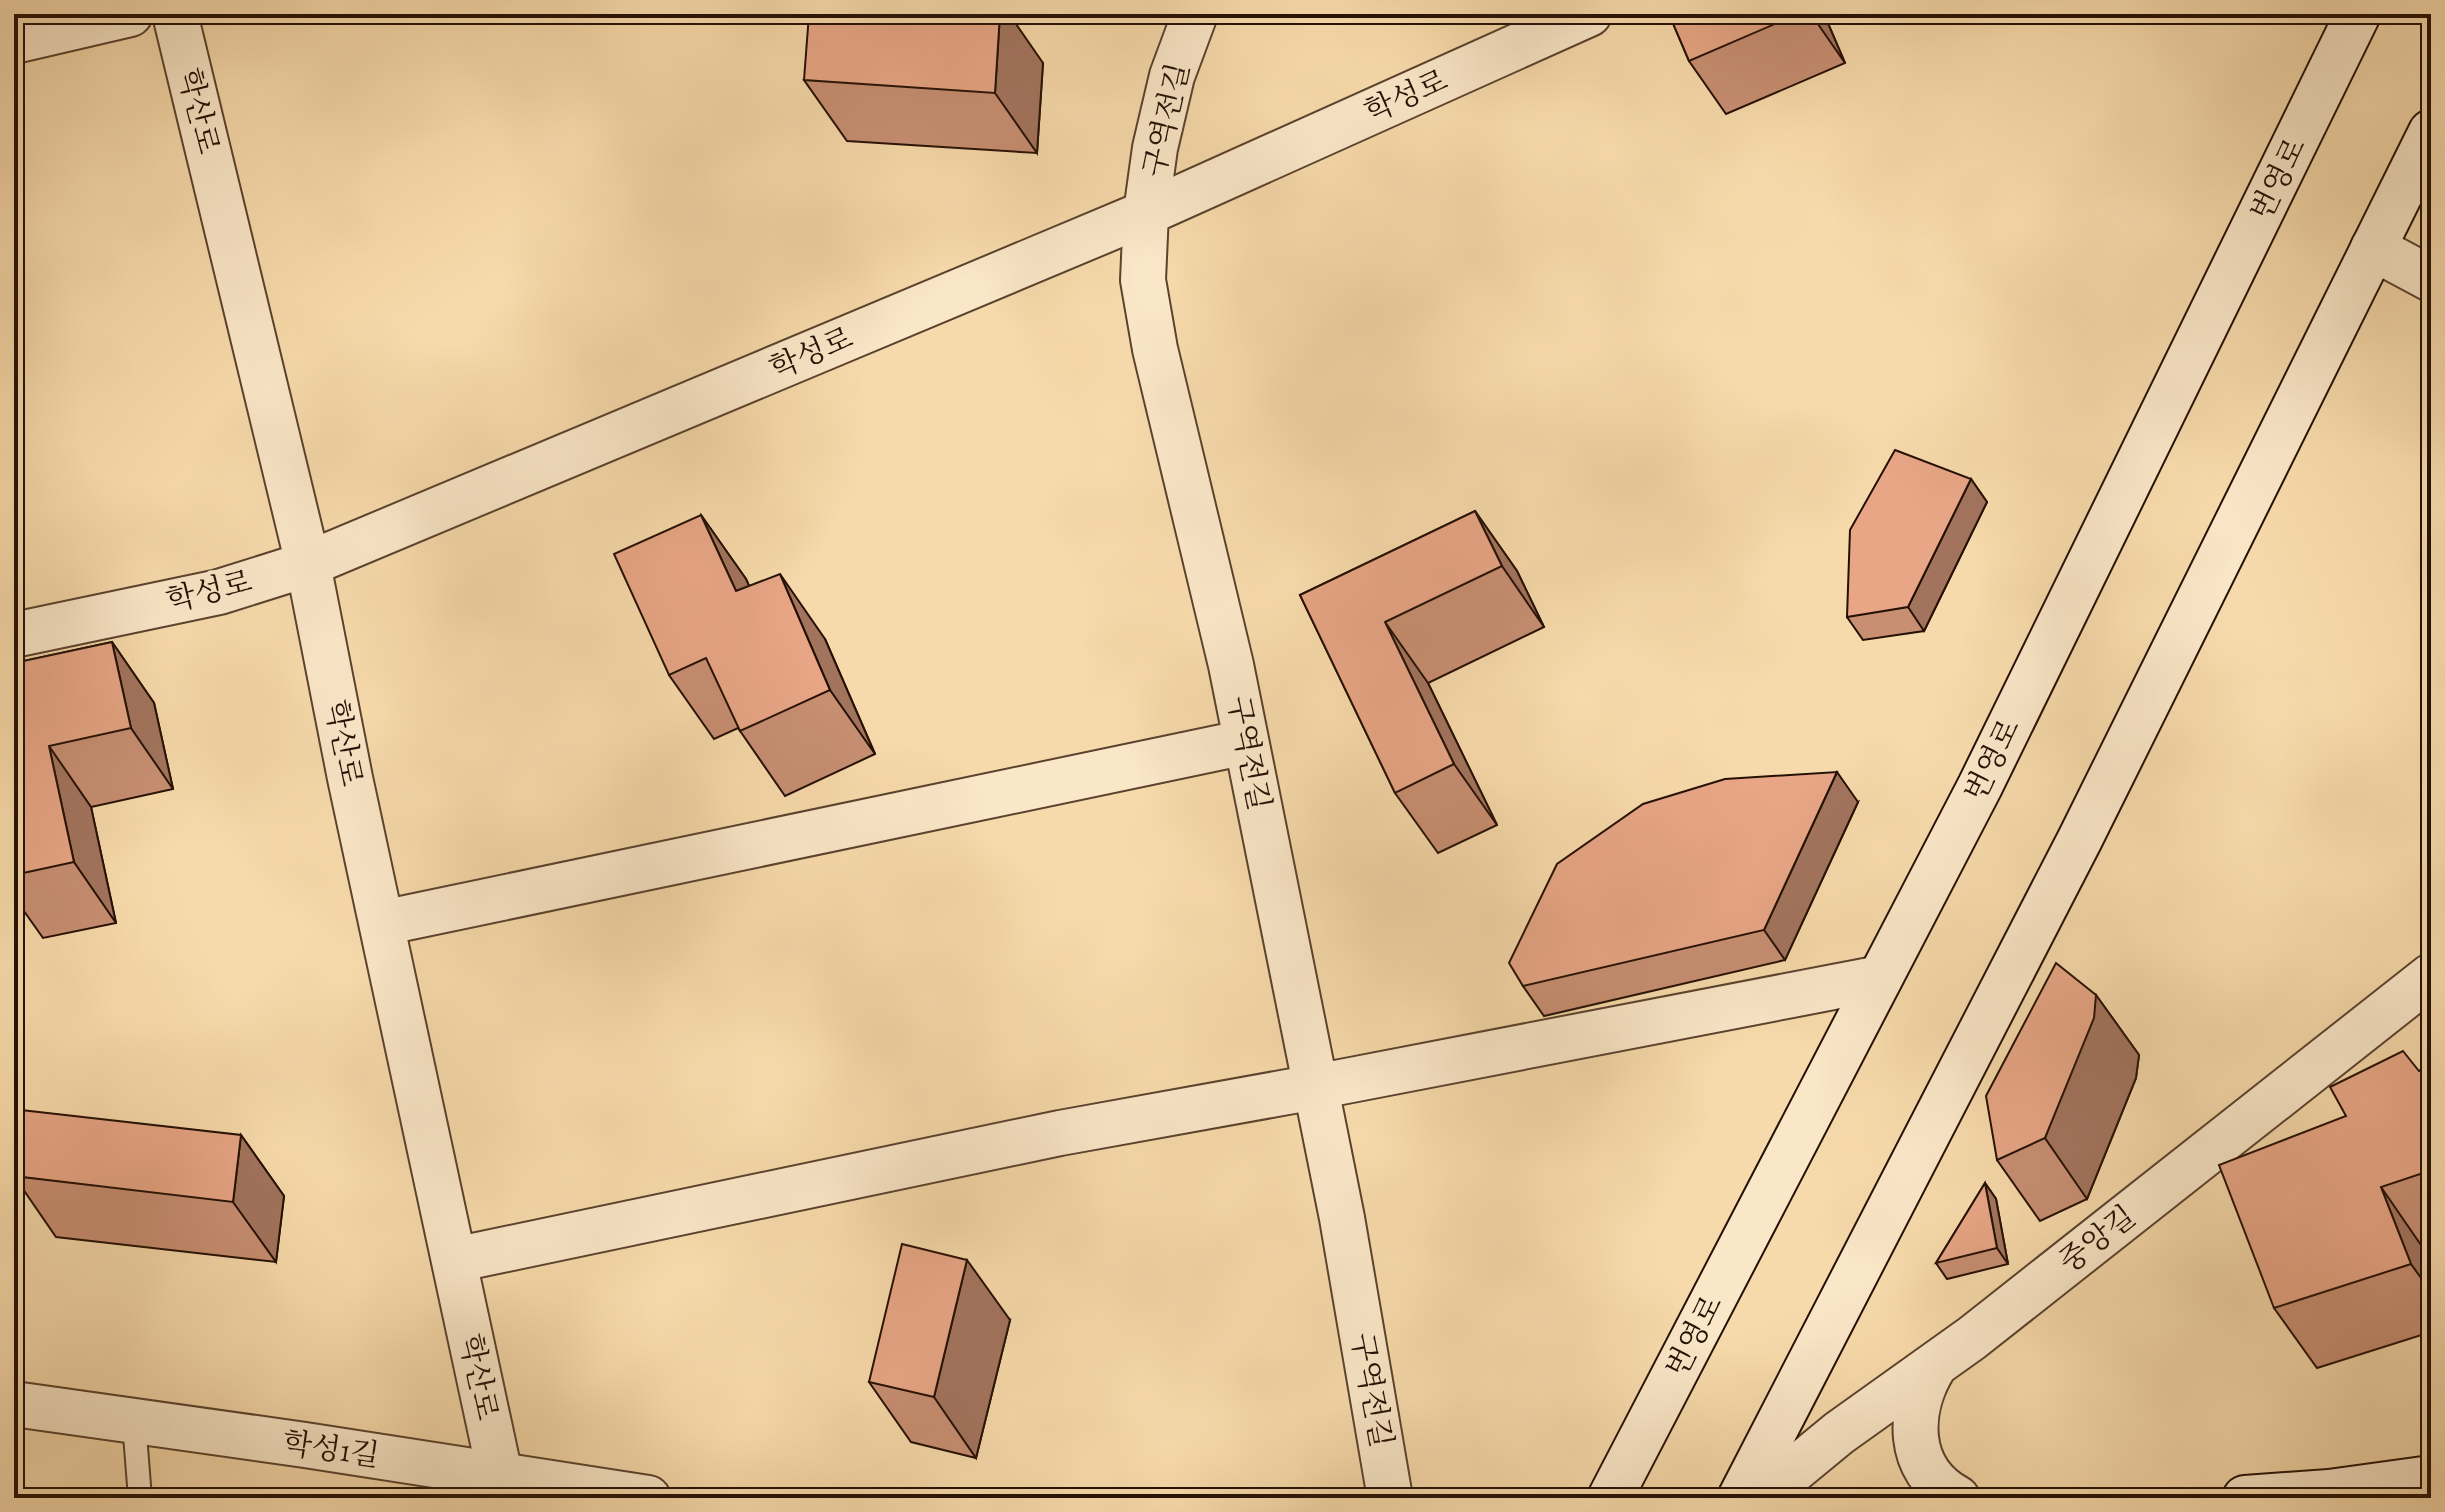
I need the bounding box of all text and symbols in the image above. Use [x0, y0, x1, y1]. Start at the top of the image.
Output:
street label: 구역전길 [1133, 59, 1199, 181]
street label: 학성로 [1358, 60, 1454, 132]
street label: 학산로 [169, 64, 229, 158]
street label: 번영로 [2241, 131, 2315, 227]
street label: 학성로 [763, 318, 859, 388]
street label: 학성로 [162, 561, 256, 621]
street label: 구역전길 [1218, 692, 1280, 814]
street label: 학산로 [316, 697, 372, 790]
street label: 번영로 [1955, 712, 2029, 808]
street label: 중앙길 [2050, 1196, 2144, 1282]
street label: 번영로 [1656, 1288, 1732, 1384]
street label: 구역전길 [1342, 1329, 1402, 1451]
street label: 학산로 [450, 1330, 508, 1424]
street label: 학성1길 [280, 1422, 382, 1476]

